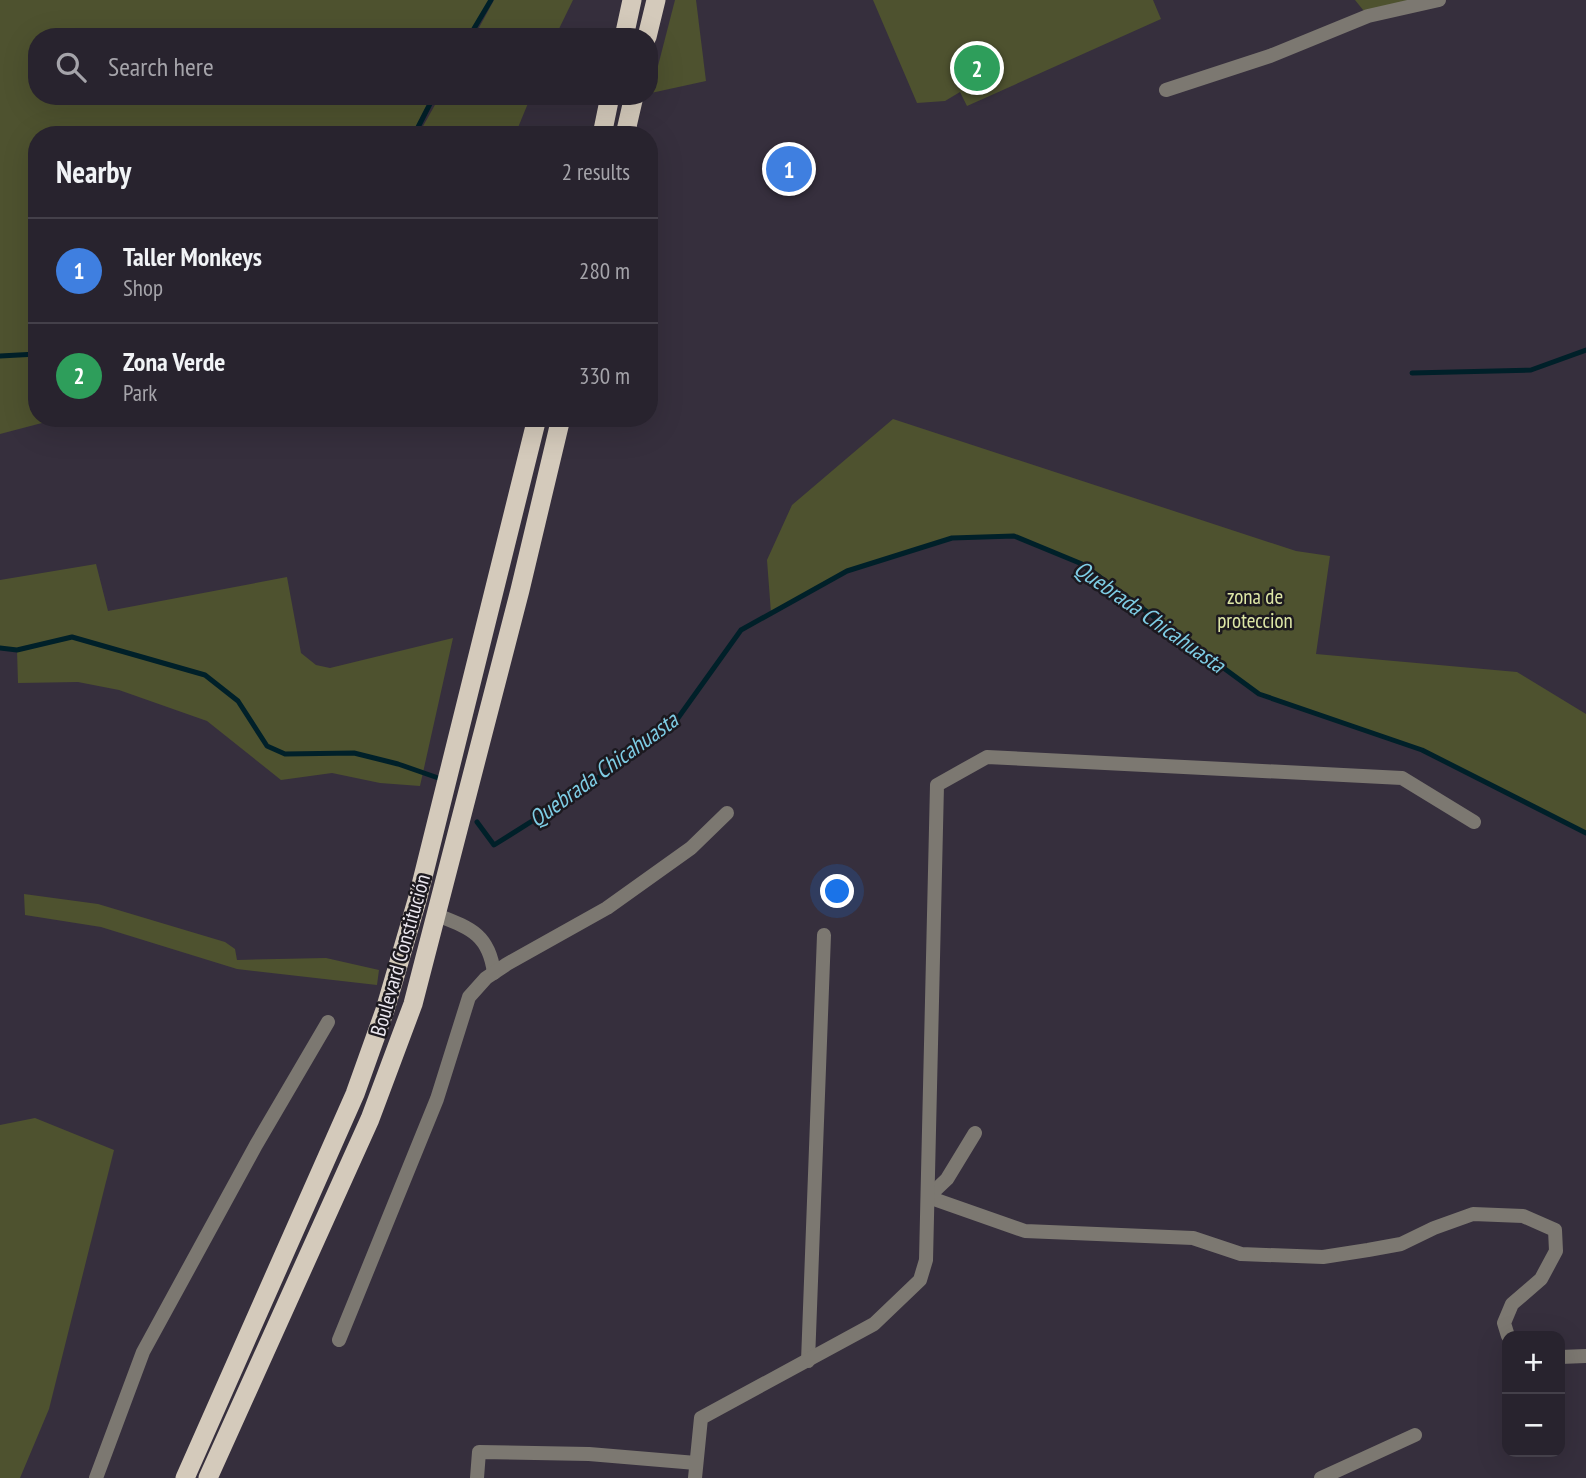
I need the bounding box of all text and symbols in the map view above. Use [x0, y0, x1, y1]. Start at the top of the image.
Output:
search box [28, 28, 658, 105]
pin: 2 [954, 42, 1000, 94]
icon: search [52, 48, 90, 86]
text: Search here [108, 50, 214, 83]
pin: 1 [766, 143, 812, 195]
text: Nearby [56, 152, 131, 191]
text: 2 results [562, 157, 630, 186]
text: Taller Monkeys [123, 240, 262, 273]
text: 1 [74, 256, 85, 285]
text: 280 m [579, 256, 630, 285]
text: Shop [123, 273, 163, 302]
text: Zona Verde [123, 345, 225, 378]
text: 2 [74, 361, 85, 390]
text: 330 m [579, 361, 630, 390]
text: Park [123, 378, 157, 407]
water label: Quebrada Chicahuasta [1069, 553, 1232, 680]
park label: zona de proteccion [1217, 583, 1293, 634]
water label: Quebrada Chicahuasta [523, 704, 685, 833]
street label: Boulevard Constitución [364, 871, 436, 1039]
your location [820, 874, 854, 908]
map controls [1502, 1331, 1565, 1457]
button: + [1502, 1331, 1565, 1394]
button: − [1502, 1394, 1565, 1457]

